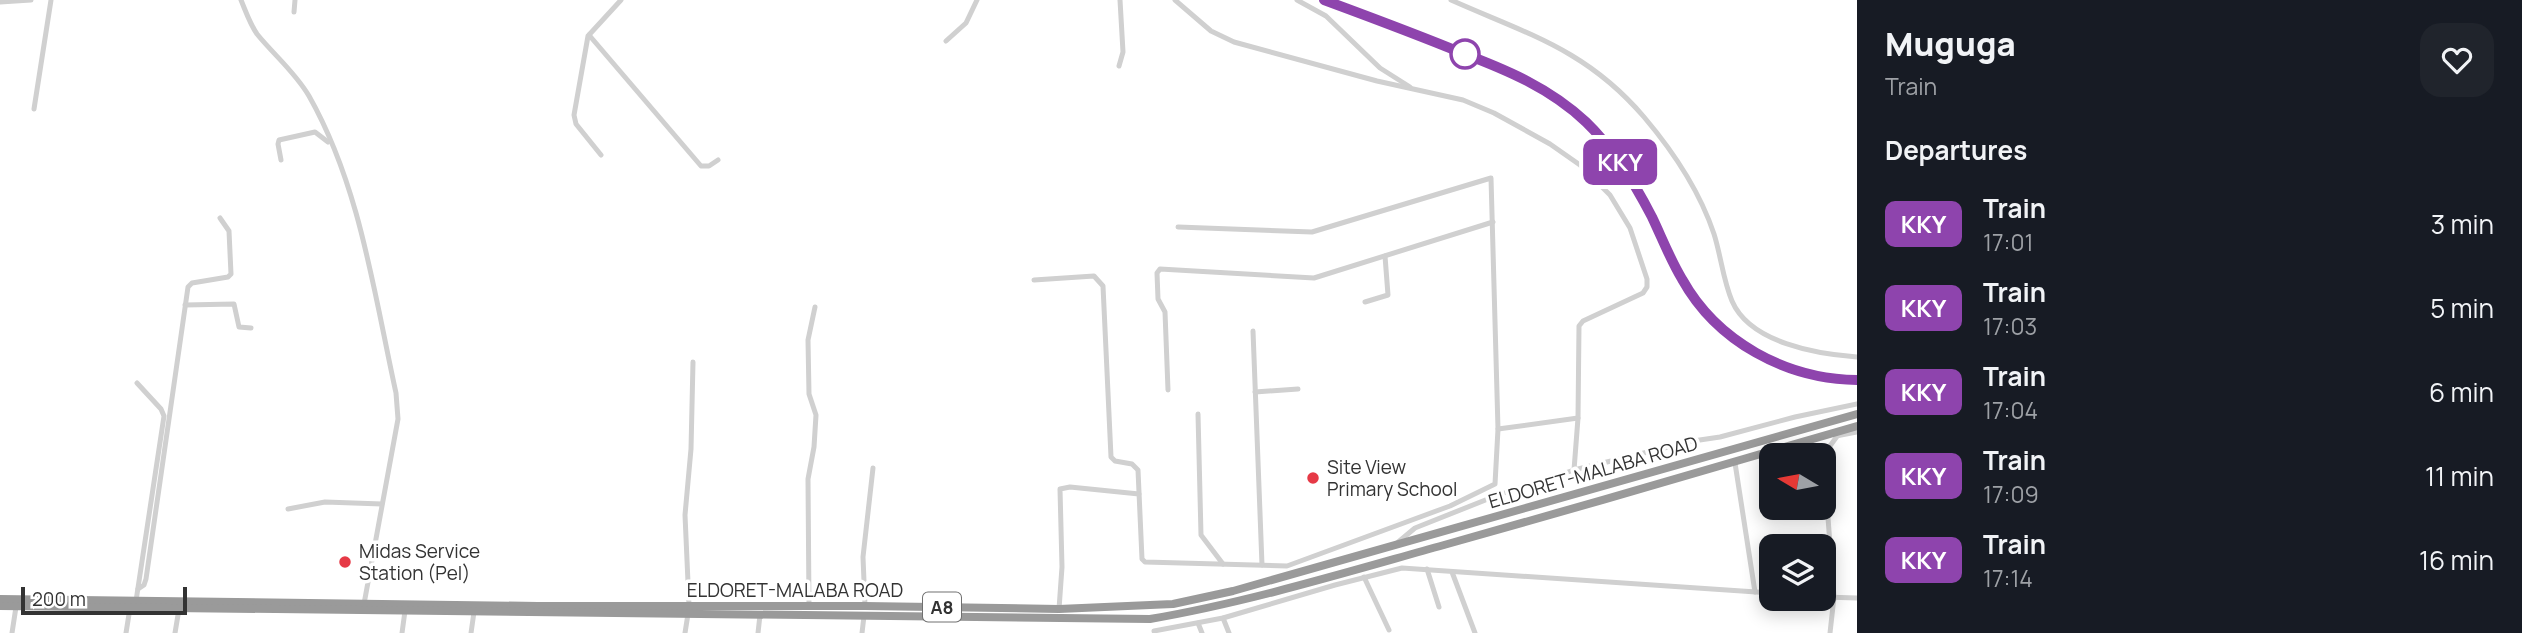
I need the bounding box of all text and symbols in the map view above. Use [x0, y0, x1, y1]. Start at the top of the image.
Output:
text: Muguga [1885, 21, 2016, 66]
button: heart [2420, 23, 2494, 97]
unlabelled marker [1450, 39, 1480, 69]
text: Train [1885, 70, 1937, 102]
text: Departures [1885, 132, 2027, 168]
line badge: KKY [1580, 139, 1660, 185]
text: KKY [1597, 145, 1643, 178]
text: Train [1983, 190, 2046, 226]
text: 3 min [2431, 206, 2494, 242]
text: KKY [1901, 207, 1946, 240]
text: 17:01 [1983, 226, 2033, 258]
text: Train [1983, 274, 2046, 310]
text: 5 min [2430, 290, 2494, 326]
text: KKY [1901, 291, 1946, 324]
text: 17:03 [1983, 310, 2037, 342]
text: Train [1983, 358, 2046, 394]
text: 6 min [2429, 374, 2494, 410]
text: KKY [1901, 375, 1946, 408]
text: 17:04 [1983, 394, 2038, 426]
street label: ELDORET-MALABA ROAD [1485, 430, 1701, 514]
text: Train [1983, 442, 2046, 478]
north arrow [1759, 443, 1836, 520]
map controls [1759, 443, 1836, 611]
place label: Site View Primary School [1327, 454, 1457, 502]
text: 11 min [2425, 458, 2494, 494]
text: KKY [1901, 459, 1946, 492]
marker: Site View Primary School [1305, 470, 1321, 486]
text: 17:09 [1983, 478, 2039, 510]
text: Train [1983, 526, 2046, 562]
button: layers [1759, 534, 1836, 611]
place label: Midas Service Station (Pel) [359, 538, 480, 586]
text: 16 min [2419, 542, 2494, 578]
text: KKY [1901, 543, 1946, 576]
marker: Midas Service Station (Pel) [337, 554, 353, 570]
text: 17:14 [1983, 562, 2033, 594]
street label: ELDORET-MALABA ROAD [687, 577, 903, 603]
scale bar [21, 584, 187, 616]
text: 200 m [32, 586, 86, 612]
road number: A8 [923, 592, 961, 622]

